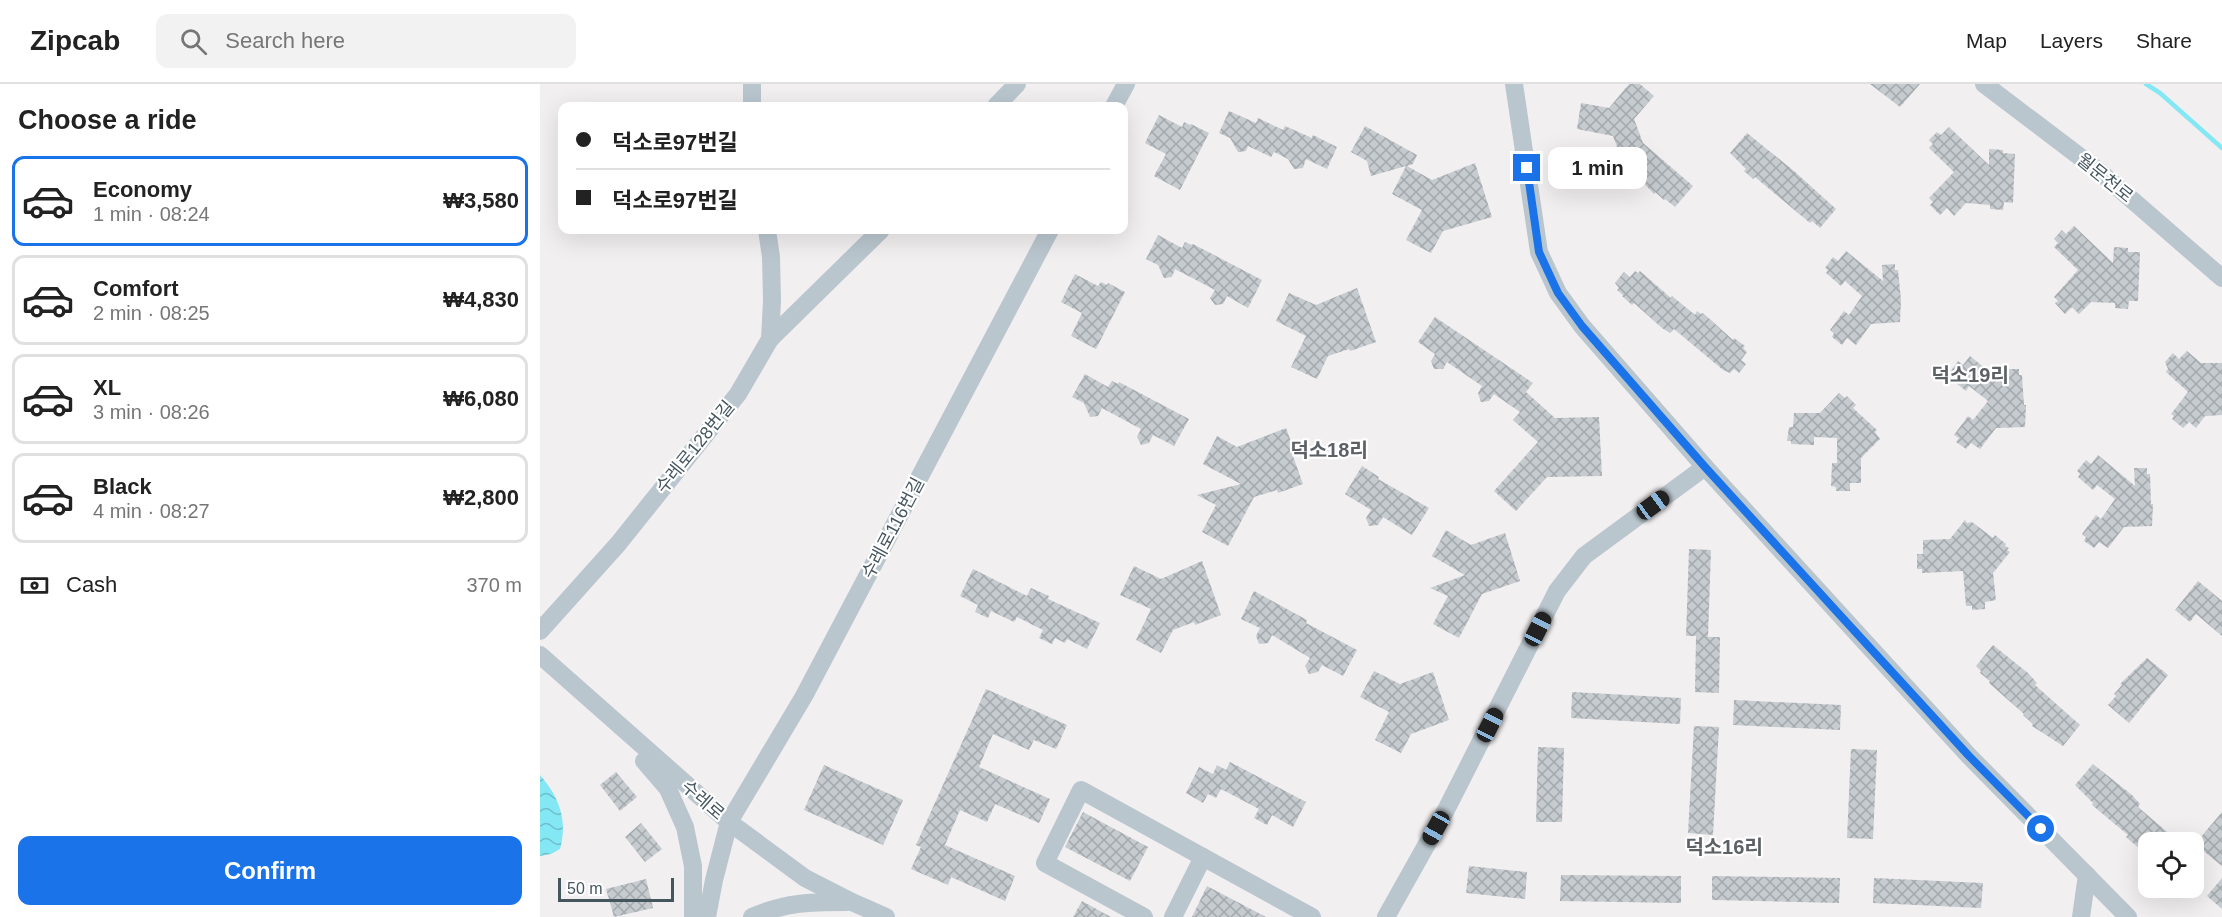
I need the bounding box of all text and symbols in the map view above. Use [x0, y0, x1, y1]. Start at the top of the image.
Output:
search box [156, 14, 576, 68]
text: Zipcab [30, 25, 120, 56]
icon: search [177, 25, 210, 58]
text: Search here [225, 28, 345, 53]
text: Map [1966, 29, 2007, 52]
text: Layers [2040, 29, 2103, 52]
text: Share [2136, 29, 2192, 52]
text: Choose a ride [18, 105, 197, 135]
text: 덕소로97번길 [612, 130, 738, 155]
callout: 1 min [1548, 147, 1647, 189]
street label: 월문천로 [2073, 149, 2137, 207]
route end [1513, 154, 1540, 181]
text: 1 min [1571, 157, 1624, 179]
icon: car [21, 174, 75, 228]
text: Economy [93, 177, 192, 202]
text: ₩3,580 [443, 188, 519, 213]
text: 덕소로97번길 [612, 188, 738, 213]
text: 1 min · 08:24 [93, 203, 210, 225]
icon: car [21, 273, 75, 327]
text: Comfort [93, 276, 179, 301]
text: ₩4,830 [443, 287, 519, 312]
text: 2 min · 08:25 [93, 302, 210, 324]
district label: 덕소19리 [1931, 364, 2009, 386]
icon: car [21, 372, 75, 426]
text: XL [93, 375, 121, 400]
text: ₩6,080 [443, 386, 519, 411]
street label: 수레로128번길 [652, 397, 738, 497]
text: 3 min · 08:26 [93, 401, 210, 423]
district label: 덕소18리 [1290, 439, 1368, 461]
icon: car [21, 471, 75, 525]
text: Black [93, 474, 152, 499]
street label: 수레로116번길 [858, 474, 928, 582]
text: ₩2,800 [443, 485, 519, 510]
car [1633, 487, 1673, 523]
text: 4 min · 08:27 [93, 500, 210, 522]
icon: cash [18, 569, 51, 602]
text: Cash [66, 572, 117, 597]
text: 370 m [466, 574, 522, 596]
car [1522, 609, 1554, 649]
car [1474, 705, 1506, 745]
street label: 수레로 [678, 776, 728, 824]
car [1419, 808, 1453, 848]
route start [2027, 815, 2054, 842]
map controls [2138, 832, 2204, 898]
button: locate [2138, 832, 2204, 898]
button: Confirm [18, 836, 522, 905]
district label: 덕소16리 [1685, 836, 1763, 858]
scale bar [558, 875, 674, 902]
text: 50 m [567, 880, 603, 897]

